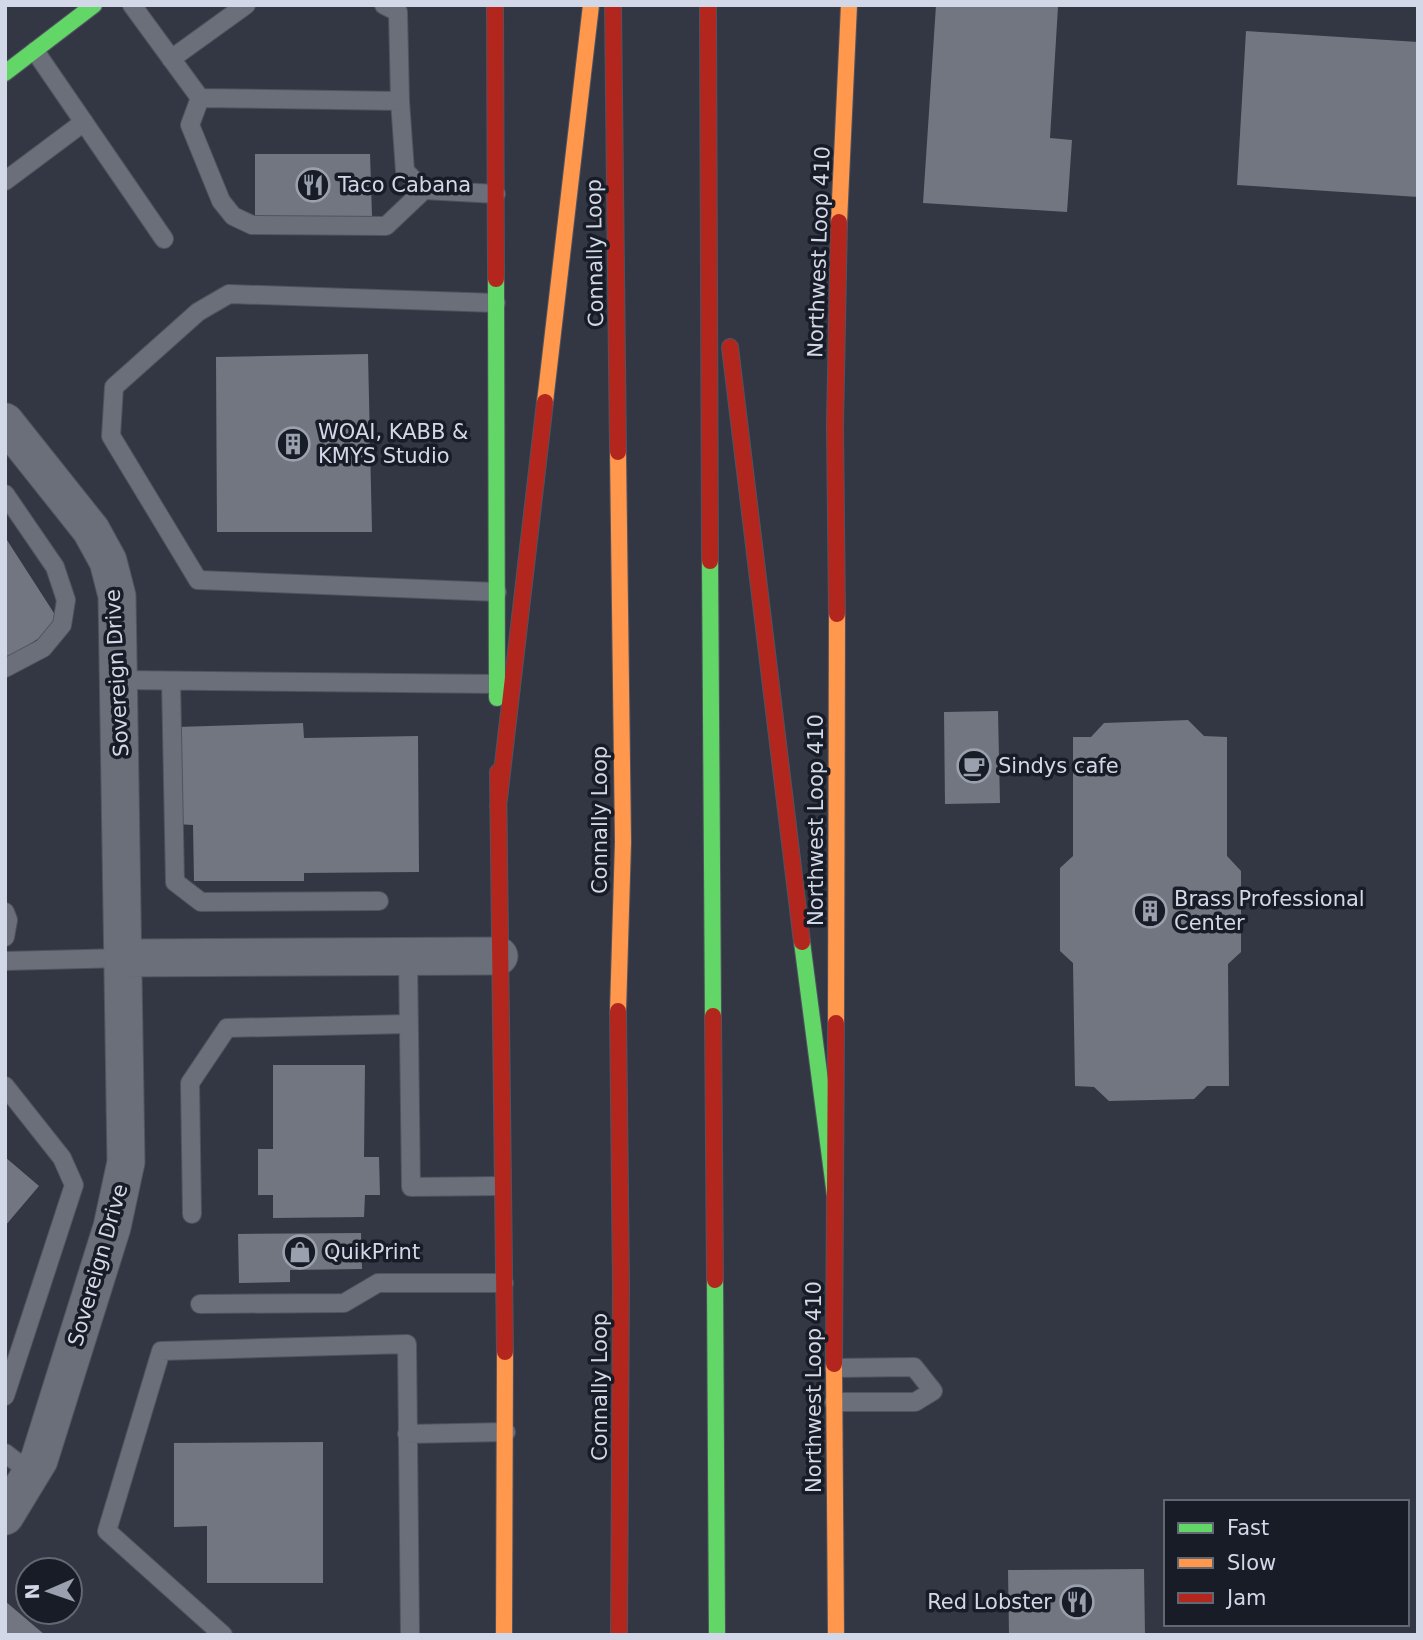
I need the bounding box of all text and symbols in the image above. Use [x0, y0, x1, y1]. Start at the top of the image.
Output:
street label: Northwest Loop 410 [803, 146, 835, 358]
restaurant icon: Taco Cabana [294, 166, 332, 204]
place label: Taco Cabana [337, 173, 471, 197]
street label: Connally Loop [582, 179, 608, 327]
place label: WOAI, KABB & KMYS Studio [318, 420, 468, 468]
building icon: WOAI, KABB & KMYS Studio [274, 425, 312, 463]
street label: Sovereign Drive [101, 589, 133, 757]
street label: Northwest Loop 410 [804, 714, 828, 926]
street label: Connally Loop [588, 746, 612, 894]
cafe icon: Sindys cafe [955, 747, 993, 785]
place label: Sindys cafe [998, 754, 1119, 778]
place label: Brass Professional Center [1174, 887, 1365, 935]
building icon: Brass Professional Center [1131, 892, 1169, 930]
street label: Sovereign Drive [63, 1181, 133, 1349]
shop icon: QuikPrint [281, 1233, 319, 1271]
place label: QuikPrint [324, 1240, 420, 1264]
street label: Northwest Loop 410 [802, 1281, 826, 1493]
street label: Connally Loop [588, 1313, 612, 1461]
legend [1164, 1500, 1409, 1626]
text: Fast [1227, 1516, 1269, 1540]
text: Slow [1227, 1551, 1276, 1575]
north arrow [14, 1556, 84, 1626]
text: N [21, 1583, 43, 1600]
restaurant icon: Red Lobster [1058, 1583, 1096, 1621]
text: Jam [1225, 1586, 1267, 1610]
place label: Red Lobster [927, 1590, 1052, 1614]

